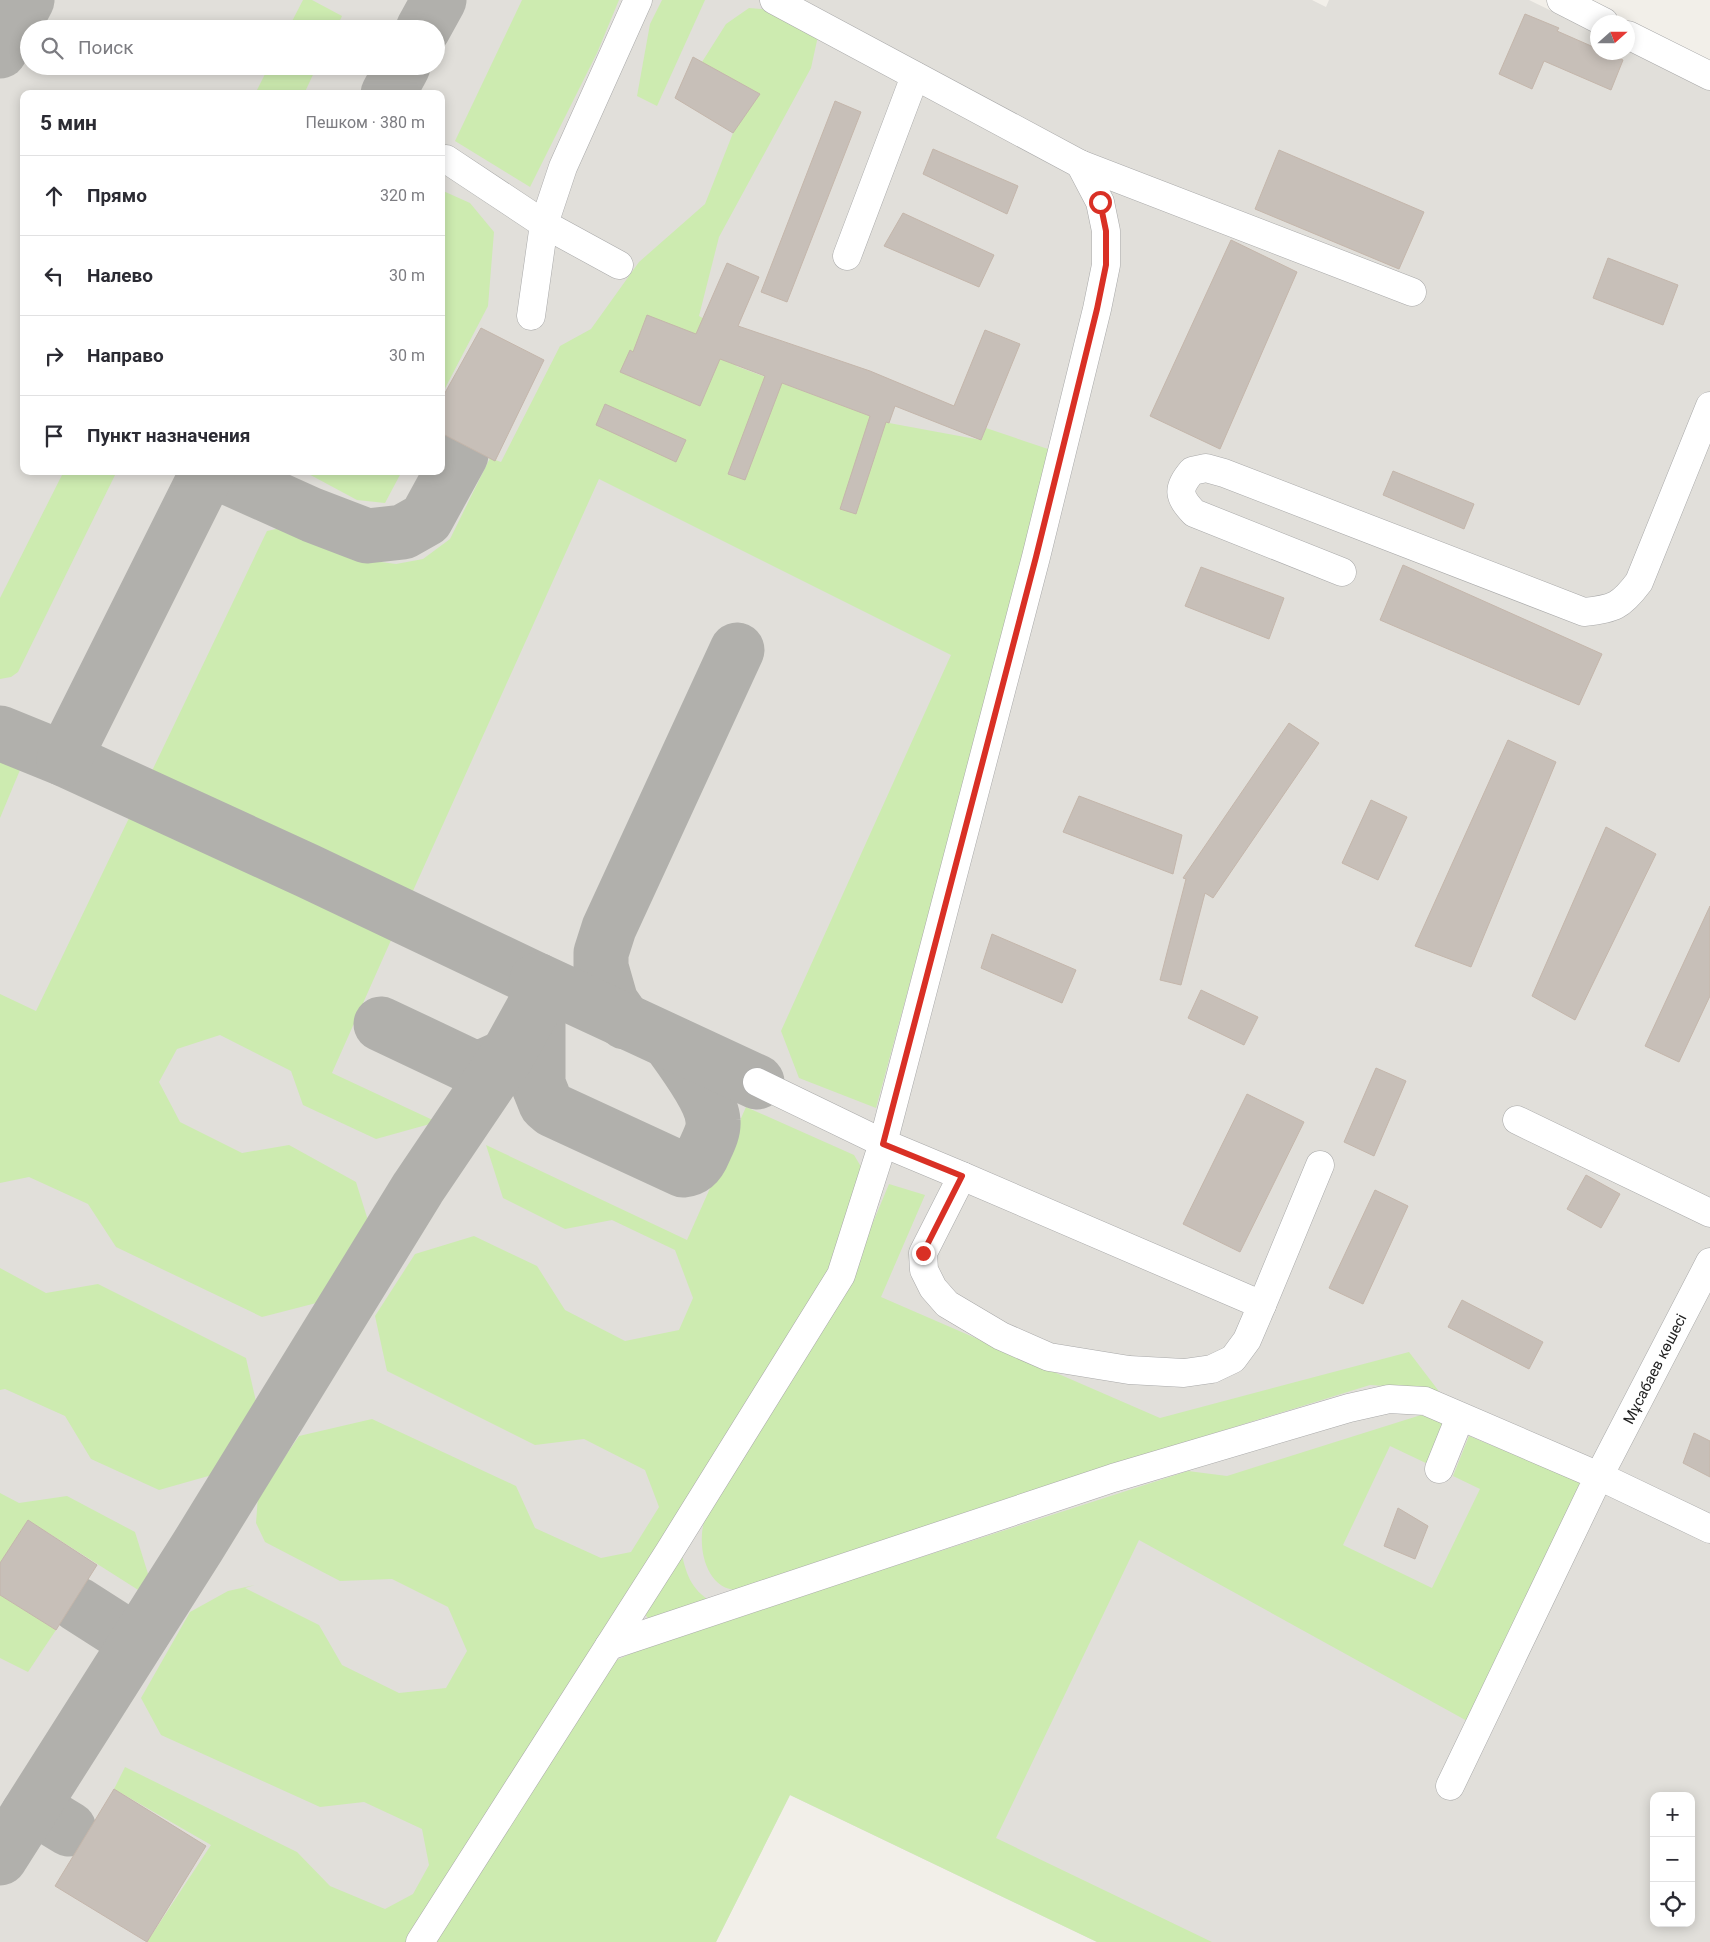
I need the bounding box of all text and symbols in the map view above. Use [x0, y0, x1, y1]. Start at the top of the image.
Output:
north arrow [1590, 15, 1635, 60]
search box [20, 20, 445, 75]
icon: search [38, 34, 66, 62]
text: Поиск [78, 36, 134, 59]
text: 5 мин [40, 111, 97, 135]
text: Пешком · 380 m [306, 113, 425, 132]
icon: ahead [40, 182, 68, 210]
text: Прямо [87, 184, 147, 207]
text: 320 m [380, 186, 425, 205]
route start [1089, 191, 1112, 214]
icon: left [40, 262, 68, 290]
text: Налево [87, 264, 153, 287]
text: 30 m [389, 266, 425, 285]
icon: right [40, 342, 68, 370]
text: Направо [87, 344, 164, 367]
text: 30 m [389, 346, 425, 365]
icon: arrive [40, 422, 68, 450]
text: Пункт назначения [87, 424, 250, 447]
route end [912, 1242, 935, 1265]
street label: Мұсабаев көшесі [1619, 1311, 1691, 1427]
map controls [1650, 1792, 1695, 1927]
button: + [1650, 1792, 1695, 1837]
button: − [1650, 1837, 1695, 1882]
button: locate [1650, 1882, 1695, 1927]

